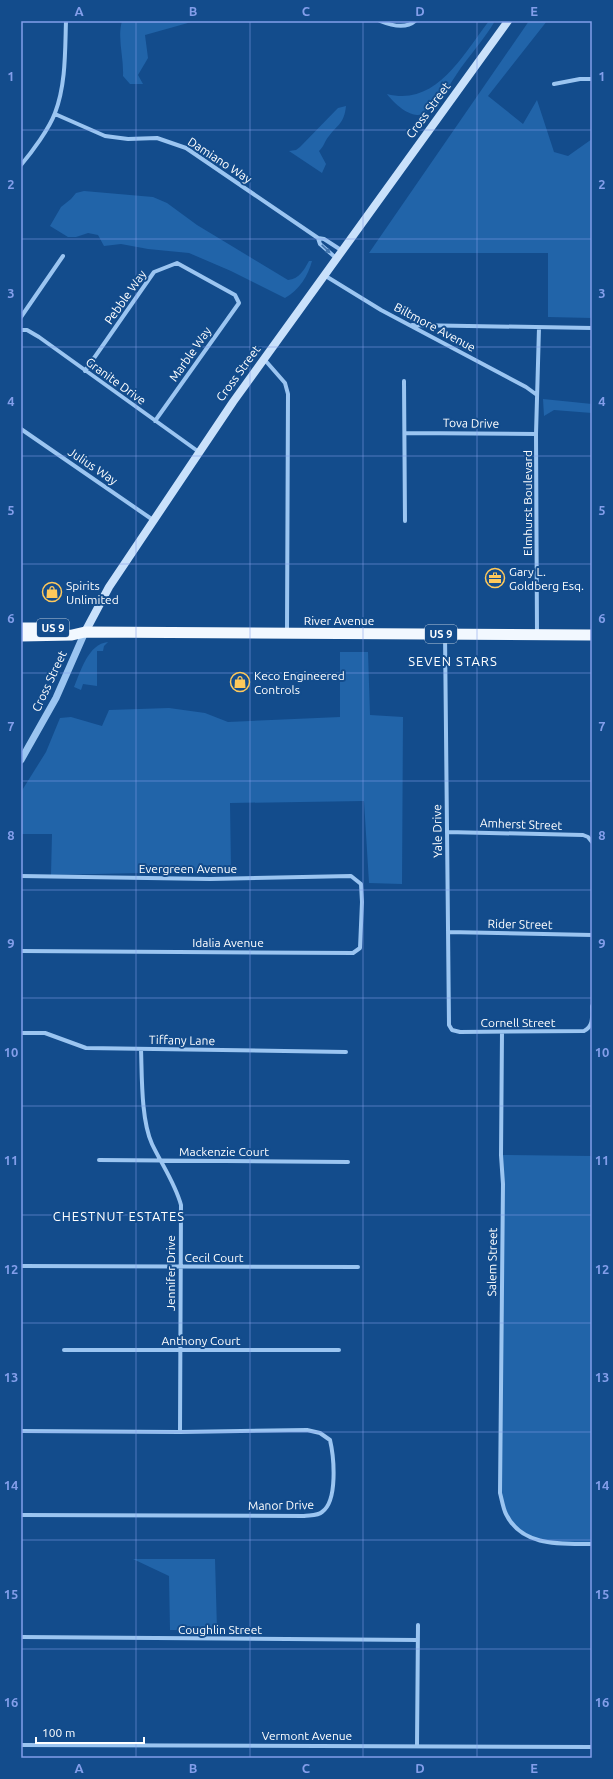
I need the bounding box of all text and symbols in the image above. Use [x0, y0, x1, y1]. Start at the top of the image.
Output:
text: A [74, 4, 84, 18]
text: B [189, 4, 198, 18]
text: C [302, 4, 311, 18]
text: D [415, 4, 425, 18]
text: E [530, 4, 538, 18]
text: 1 [7, 69, 15, 83]
text: 1 [598, 69, 606, 83]
street label: Cross Street [403, 79, 453, 140]
street label: Damiano Way [186, 135, 255, 186]
text: 2 [7, 177, 15, 191]
text: 2 [598, 177, 606, 191]
one-way arrow [321, 244, 331, 254]
street label: Pebble Way [102, 267, 148, 326]
text: 3 [7, 286, 15, 300]
text: 3 [598, 286, 606, 300]
street label: Biltmore Avenue [392, 300, 478, 354]
street label: Marble Way [166, 324, 214, 384]
street label: Cross Street [213, 342, 263, 403]
street label: Granite Drive [84, 355, 148, 407]
text: 4 [7, 394, 15, 408]
text: 4 [598, 394, 606, 408]
street label: Tova Drive [443, 416, 499, 430]
street label: Julius Way [66, 445, 120, 487]
street label: Elmhurst Boulevard [521, 450, 534, 556]
text: 5 [7, 503, 15, 517]
text: 5 [598, 503, 606, 517]
place label: Gary L. Goldberg Esq. [509, 565, 584, 592]
office icon: Gary L. Goldberg Esq. [484, 567, 506, 589]
place label: Spirits Unlimited [66, 579, 119, 606]
shop icon: Spirits Unlimited [41, 581, 63, 603]
text: 6 [7, 611, 15, 625]
text: 6 [598, 611, 606, 625]
street label: River Avenue [304, 614, 374, 627]
road number: US 9 [37, 619, 69, 637]
road number: US 9 [425, 625, 457, 643]
street label: Cross Street [29, 648, 69, 713]
district label: SEVEN STARS [408, 654, 498, 668]
place label: Keco Engineered Controls [254, 669, 345, 696]
shop icon: Keco Engineered Controls [229, 671, 251, 693]
text: 7 [7, 719, 15, 733]
text: 7 [598, 719, 606, 733]
street label: Yale Drive [430, 804, 444, 858]
street label: Amherst Street [480, 816, 563, 832]
text: 8 [7, 828, 15, 842]
text: 8 [598, 828, 606, 842]
street label: Evergreen Avenue [139, 862, 237, 875]
street label: Rider Street [487, 917, 553, 931]
text: 9 [7, 936, 15, 950]
street label: Idalia Avenue [192, 936, 264, 949]
text: 9 [598, 936, 606, 950]
street label: Cornell Street [481, 1016, 556, 1029]
street label: Tiffany Lane [149, 1033, 215, 1047]
text: 10 [4, 1045, 18, 1059]
text: 10 [595, 1045, 609, 1059]
street label: Mackenzie Court [179, 1145, 269, 1158]
text: 11 [4, 1153, 18, 1167]
text: 11 [595, 1153, 609, 1167]
district label: CHESTNUT ESTATES [53, 1209, 185, 1223]
street label: Salem Street [485, 1227, 499, 1297]
street label: Jennifer Drive [164, 1235, 177, 1311]
street label: Cecil Court [185, 1251, 244, 1264]
text: 12 [4, 1262, 18, 1276]
text: 12 [595, 1262, 609, 1276]
street label: Anthony Court [161, 1334, 241, 1347]
text: 13 [4, 1370, 18, 1384]
text: 13 [595, 1370, 609, 1384]
text: 14 [4, 1478, 18, 1492]
text: 14 [595, 1478, 609, 1492]
street label: Manor Drive [248, 1498, 314, 1512]
text: 15 [4, 1587, 18, 1601]
text: 15 [595, 1587, 609, 1601]
street label: Coughlin Street [178, 1623, 262, 1636]
text: 16 [4, 1695, 18, 1709]
text: 16 [595, 1695, 609, 1709]
scale bar [36, 1719, 144, 1745]
text: 100 m [42, 1726, 75, 1739]
street label: Vermont Avenue [262, 1729, 352, 1742]
text: A [74, 1761, 84, 1775]
text: B [189, 1761, 198, 1775]
text: C [302, 1761, 311, 1775]
text: D [415, 1761, 425, 1775]
text: E [530, 1761, 538, 1775]

